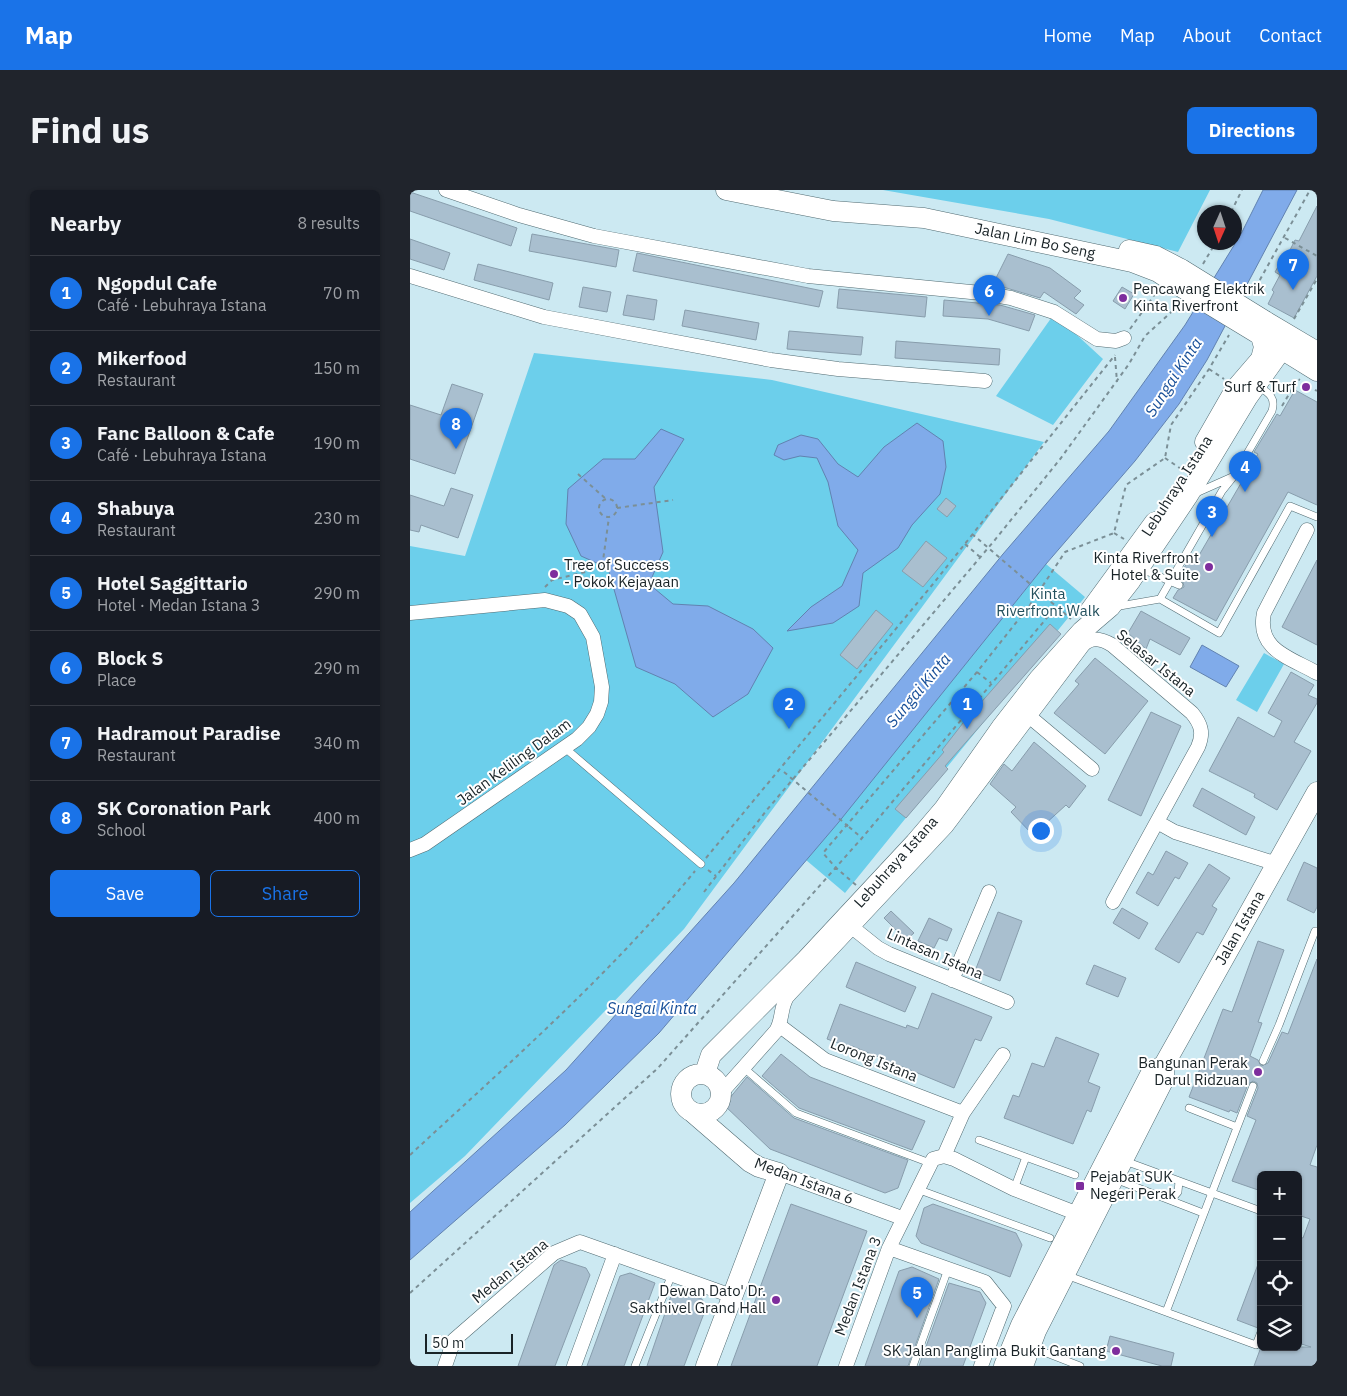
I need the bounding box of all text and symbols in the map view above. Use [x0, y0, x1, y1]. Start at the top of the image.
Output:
text: Map [25, 19, 73, 51]
text: Home [1044, 24, 1092, 47]
text: Map [1120, 24, 1155, 47]
text: About [1183, 24, 1231, 47]
text: Contact [1259, 24, 1322, 47]
text: Find us [30, 107, 149, 153]
button: Directions [1187, 107, 1317, 154]
north arrow [1197, 205, 1242, 250]
text: Nearby [50, 209, 121, 237]
text: 8 results [297, 213, 360, 233]
street label: Jalan Lim Bo Seng [973, 218, 1097, 263]
pin: 7 [1277, 249, 1309, 290]
text: Ngopdul Cafe [97, 271, 217, 295]
pin: 6 [973, 275, 1005, 316]
place label: Pencawang Elektrik Kinta Riverfront [1133, 279, 1265, 315]
text: 1 [61, 283, 71, 303]
text: 70 m [323, 283, 360, 303]
marker: Pencawang Elektrik Kinta Riverfront [1117, 292, 1129, 304]
text: Café · Lebuhraya Istana [97, 295, 266, 315]
water label: Sungai Kinta [1140, 334, 1206, 420]
text: Mikerfood [97, 346, 187, 370]
text: 2 [61, 358, 71, 378]
text: 150 m [313, 358, 360, 378]
text: Restaurant [97, 370, 176, 390]
place label: Surf & Turf [1224, 377, 1296, 396]
marker: Surf & Turf [1300, 381, 1312, 393]
pin: 8 [440, 408, 472, 449]
text: Fanc Balloon & Cafe [97, 421, 275, 445]
street label: Lebuhraya Istana [1137, 432, 1216, 540]
text: 3 [61, 433, 71, 453]
text: 190 m [313, 433, 360, 453]
text: Café · Lebuhraya Istana [97, 445, 266, 465]
pin: 4 [1229, 451, 1261, 492]
text: Shabuya [97, 496, 175, 520]
pin: 3 [1196, 496, 1228, 537]
text: 4 [61, 508, 71, 528]
text: 230 m [313, 508, 360, 528]
text: Restaurant [97, 520, 176, 540]
place label: Kinta Riverfront Hotel & Suite [1094, 548, 1199, 584]
place label: Tree of Success - Pokok Kejayaan [564, 555, 679, 591]
marker: Kinta Riverfront Hotel & Suite [1203, 561, 1215, 573]
marker: Tree of Success - Pokok Kejayaan [548, 568, 560, 580]
text: Hotel Saggittario [97, 571, 248, 595]
text: 5 [61, 583, 71, 603]
text: 290 m [313, 583, 360, 603]
park label: Kinta Riverfront Walk [996, 584, 1100, 620]
text: Hotel · Medan Istana 3 [97, 595, 260, 615]
street label: Selasar Istana [1113, 625, 1200, 700]
text: Block S [97, 646, 163, 670]
water label: Sungai Kinta [881, 649, 955, 731]
text: 6 [61, 658, 71, 678]
text: 290 m [313, 658, 360, 678]
text: Place [97, 670, 136, 690]
pin: 2 [773, 688, 805, 729]
pin: 1 [951, 688, 983, 729]
street label: Jalan Keliling Dalam [453, 714, 574, 809]
text: Hadramout Paradise [97, 721, 281, 745]
text: 7 [61, 733, 71, 753]
text: 340 m [313, 733, 360, 753]
text: Restaurant [97, 745, 176, 765]
text: SK Coronation Park [97, 796, 271, 820]
text: 8 [61, 808, 71, 828]
text: 400 m [313, 808, 360, 828]
street label: Lebuhraya Istana [850, 812, 942, 911]
your location [1028, 818, 1054, 844]
text: School [97, 820, 146, 840]
button: Save [50, 870, 200, 917]
button: Share [210, 870, 360, 917]
street label: Jalan Istana [1211, 887, 1269, 968]
street label: Lintasan Istana [884, 924, 986, 983]
water label: Sungai Kinta [607, 998, 697, 1018]
street label: Lorong Istana [828, 1033, 921, 1086]
place label: Bangunan Perak Darul Ridzuan [1138, 1053, 1248, 1089]
marker: Bangunan Perak Darul Ridzuan [1252, 1066, 1264, 1078]
street label: Medan Istana 6 [752, 1153, 856, 1208]
place label: Pejabat SUK Negeri Perak [1090, 1167, 1176, 1203]
map controls [1257, 1171, 1302, 1351]
button: + [1257, 1171, 1302, 1216]
marker: Pejabat SUK Negeri Perak [1074, 1180, 1086, 1192]
button: − [1257, 1216, 1302, 1261]
street label: Medan Istana [468, 1234, 551, 1307]
street label: Medan Istana 3 [830, 1234, 885, 1338]
button: locate [1257, 1261, 1302, 1306]
pin: 5 [901, 1277, 933, 1318]
place label: Dewan Dato' Dr. Sakthivel Grand Hall [630, 1281, 766, 1317]
marker: Dewan Dato' Dr. Sakthivel Grand Hall [770, 1294, 782, 1306]
button: layers [1257, 1306, 1302, 1351]
scale bar [425, 1331, 512, 1354]
text: 50 m [432, 1334, 464, 1352]
place label: SK Jalan Panglima Bukit Gantang [883, 1341, 1106, 1360]
marker: SK Jalan Panglima Bukit Gantang [1110, 1345, 1122, 1357]

